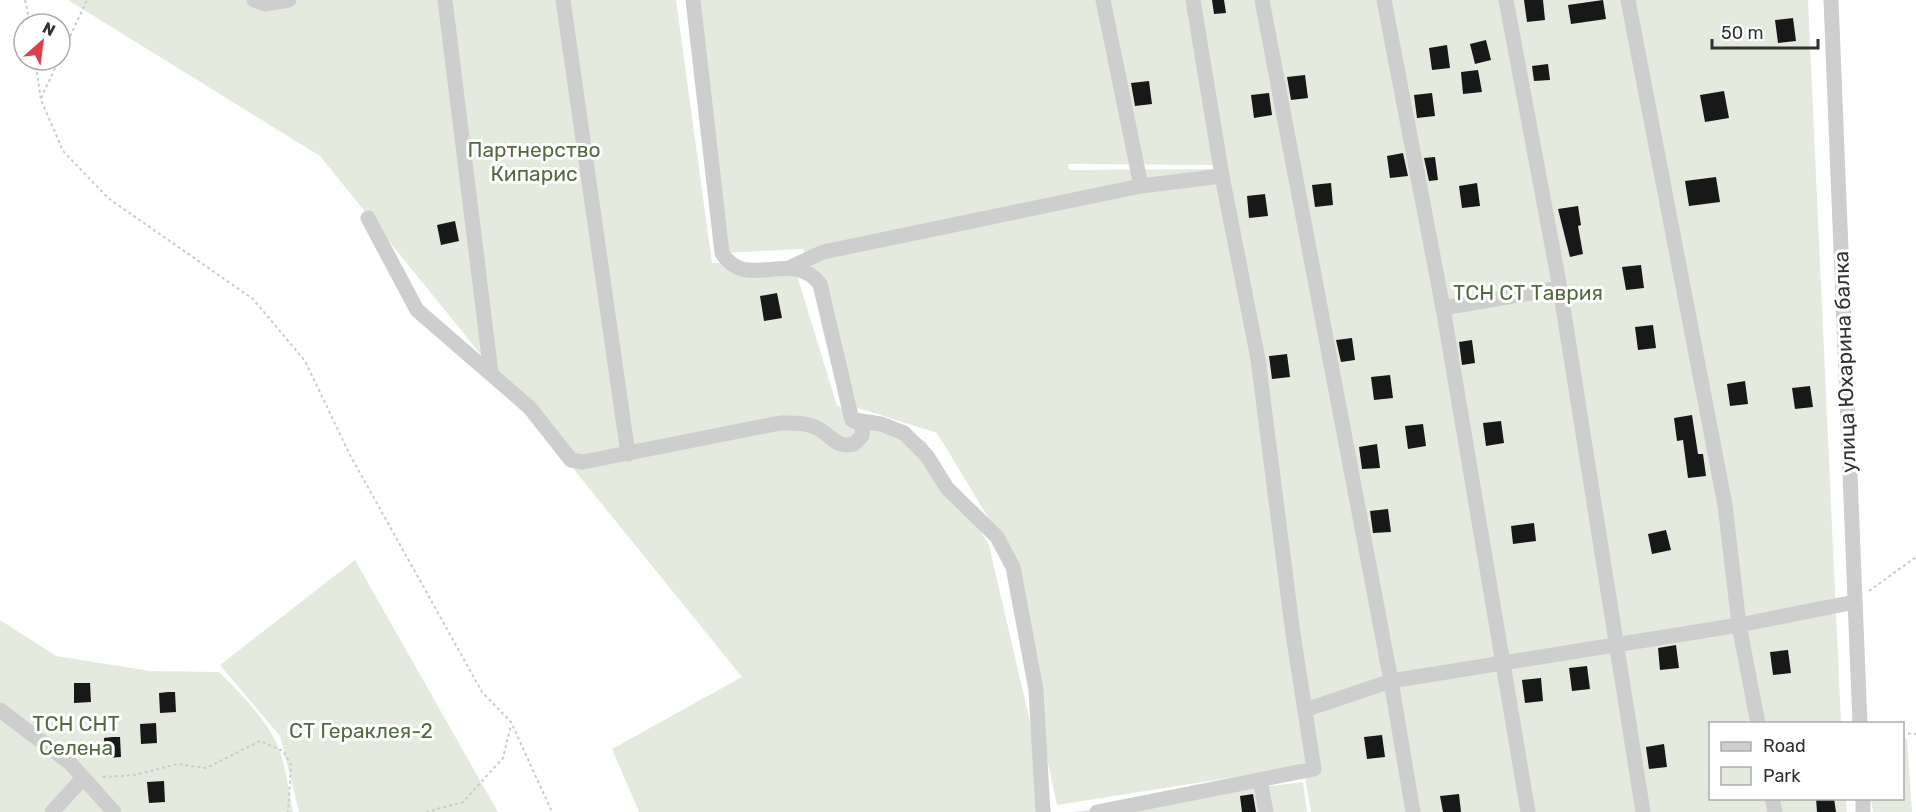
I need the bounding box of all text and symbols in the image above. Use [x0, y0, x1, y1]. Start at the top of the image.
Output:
north arrow [12, 12, 72, 72]
scale bar [1712, 12, 1818, 50]
text: N [39, 18, 58, 40]
text: 50 m [1721, 22, 1764, 44]
park label: Партнерство Кипарис [467, 137, 601, 186]
street label: улица Юхарина балка [1828, 251, 1861, 473]
park label: ТСН СТ Таврия [1453, 280, 1603, 305]
park label: ТСН СНТ Селена [32, 711, 120, 760]
park label: СТ Гераклея-2 [289, 718, 433, 743]
legend [1709, 722, 1904, 800]
text: Road [1763, 735, 1806, 757]
text: Park [1763, 765, 1801, 787]

